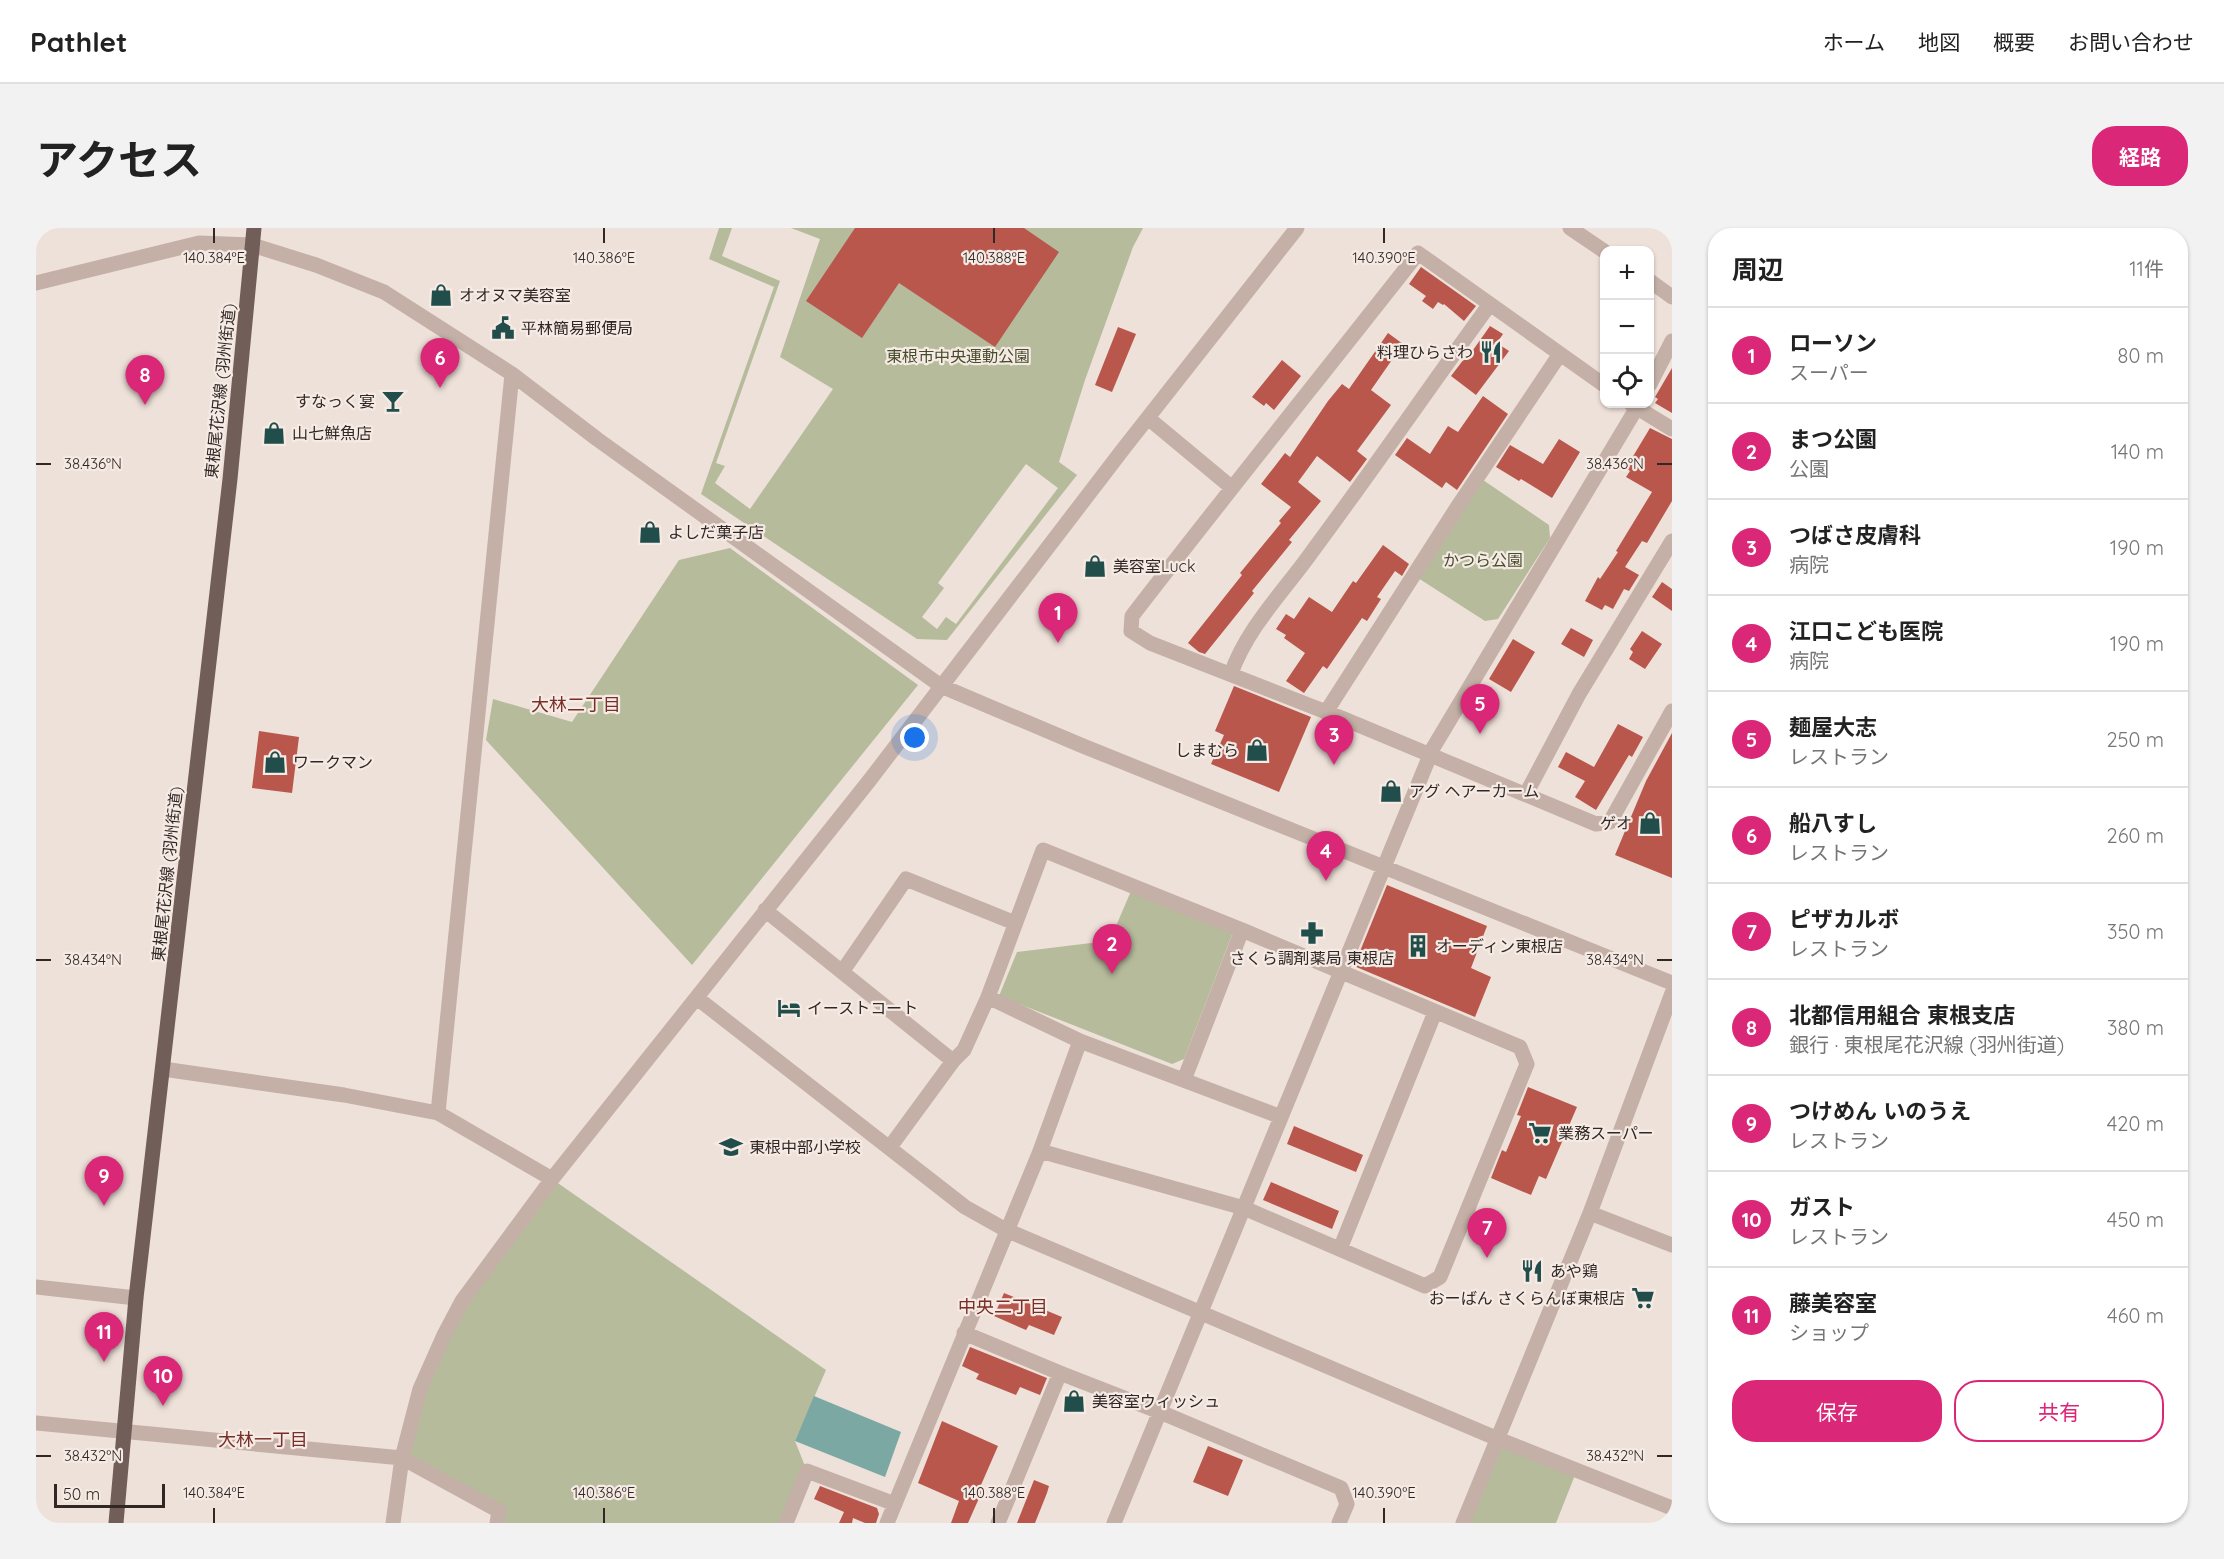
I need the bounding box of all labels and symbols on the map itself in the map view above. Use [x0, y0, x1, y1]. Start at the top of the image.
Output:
text: 140.384°E [183, 248, 245, 267]
text: 140.386°E [573, 248, 635, 267]
text: 140.388°E [963, 248, 1025, 267]
text: 140.390°E [1352, 248, 1416, 267]
shop icon: オオヌマ美容室 [428, 282, 454, 308]
place label: オオヌマ美容室 [459, 285, 571, 305]
street label: 東根尾花沢線 (羽州街道) [201, 302, 239, 480]
public building icon: 平林簡易郵便局 [490, 315, 516, 341]
place label: 平林簡易郵便局 [521, 318, 633, 338]
pin: 6 [420, 338, 460, 388]
restaurant icon: 料理ひらさわ [1478, 339, 1504, 365]
place label: 料理ひらさわ [1377, 342, 1473, 362]
park label: 東根市中央運動公園 [886, 346, 1030, 366]
pin: 8 [126, 356, 164, 405]
bar icon: すなっく宴 [380, 388, 406, 414]
place label: すなっく宴 [295, 391, 375, 411]
shop icon: 山七鮮魚店 [261, 420, 287, 446]
place label: 山七鮮魚店 [292, 423, 372, 443]
text: 38.436°N [64, 454, 122, 473]
text: 38.436°N [1586, 454, 1644, 473]
shop icon: よしだ菓子店 [637, 519, 663, 545]
place label: よしだ菓子店 [668, 522, 764, 542]
park label: かつら公園 [1443, 550, 1523, 570]
shop icon: 美容室Luck [1082, 553, 1108, 579]
place label: 美容室Luck [1113, 556, 1195, 576]
pin: 1 [1038, 594, 1078, 643]
pin: 5 [1460, 684, 1500, 734]
district label: 大林二丁目 [531, 693, 621, 716]
pin: 3 [1314, 716, 1354, 765]
your location [900, 723, 929, 752]
shop icon: しまむら [1244, 737, 1270, 763]
place label: しまむら [1175, 740, 1239, 760]
shop icon: ワークマン [262, 749, 288, 775]
place label: ワークマン [293, 752, 373, 772]
shop icon: アグ ヘアーカーム [1378, 778, 1404, 804]
place label: アグ ヘアーカーム [1409, 781, 1539, 801]
street label: 東根尾花沢線 (羽州街道) [148, 785, 186, 963]
shop icon: ゲオ [1637, 810, 1663, 836]
place label: ゲオ [1600, 813, 1632, 833]
pin: 4 [1306, 832, 1346, 881]
pharmacy icon: さくら調剤薬局 東根店 [1299, 920, 1325, 946]
pin: 2 [1092, 924, 1132, 974]
building icon: オーディン東根店 [1405, 933, 1431, 959]
place label: オーディン東根店 [1436, 936, 1563, 956]
place label: さくら調剤薬局 東根店 [1230, 948, 1394, 968]
text: 38.434°N [64, 950, 122, 969]
text: 38.434°N [1586, 950, 1644, 969]
hotel icon: イーストコート [776, 995, 802, 1021]
place label: イーストコート [807, 998, 918, 1018]
supermarket icon: 業務スーパー [1527, 1120, 1553, 1146]
place label: 業務スーパー [1558, 1123, 1654, 1143]
school or university icon: 東根中部小学校 [718, 1134, 744, 1160]
place label: 東根中部小学校 [749, 1137, 861, 1157]
pin: 9 [84, 1156, 124, 1206]
pin: 7 [1468, 1208, 1506, 1258]
restaurant icon: あや鶏 [1519, 1258, 1545, 1284]
place label: あや鶏 [1550, 1261, 1598, 1281]
supermarket icon: おーばん さくらんぼ東根店 [1630, 1285, 1656, 1311]
place label: おーばん さくらんぼ東根店 [1429, 1288, 1625, 1308]
district label: 中央二丁目 [958, 1295, 1048, 1318]
pin: 11 [84, 1312, 124, 1362]
pin: 10 [144, 1356, 182, 1406]
shop icon: 美容室ウィッシュ [1061, 1388, 1087, 1414]
place label: 美容室ウィッシュ [1092, 1391, 1220, 1411]
district label: 大林一丁目 [218, 1428, 308, 1451]
text: 38.432°N [64, 1446, 122, 1465]
text: 38.432°N [1586, 1446, 1644, 1465]
scale bar [54, 1481, 165, 1508]
text: 140.384°E [183, 1483, 245, 1502]
text: 140.386°E [573, 1483, 635, 1502]
text: 140.388°E [963, 1483, 1025, 1502]
text: 140.390°E [1352, 1483, 1416, 1502]

